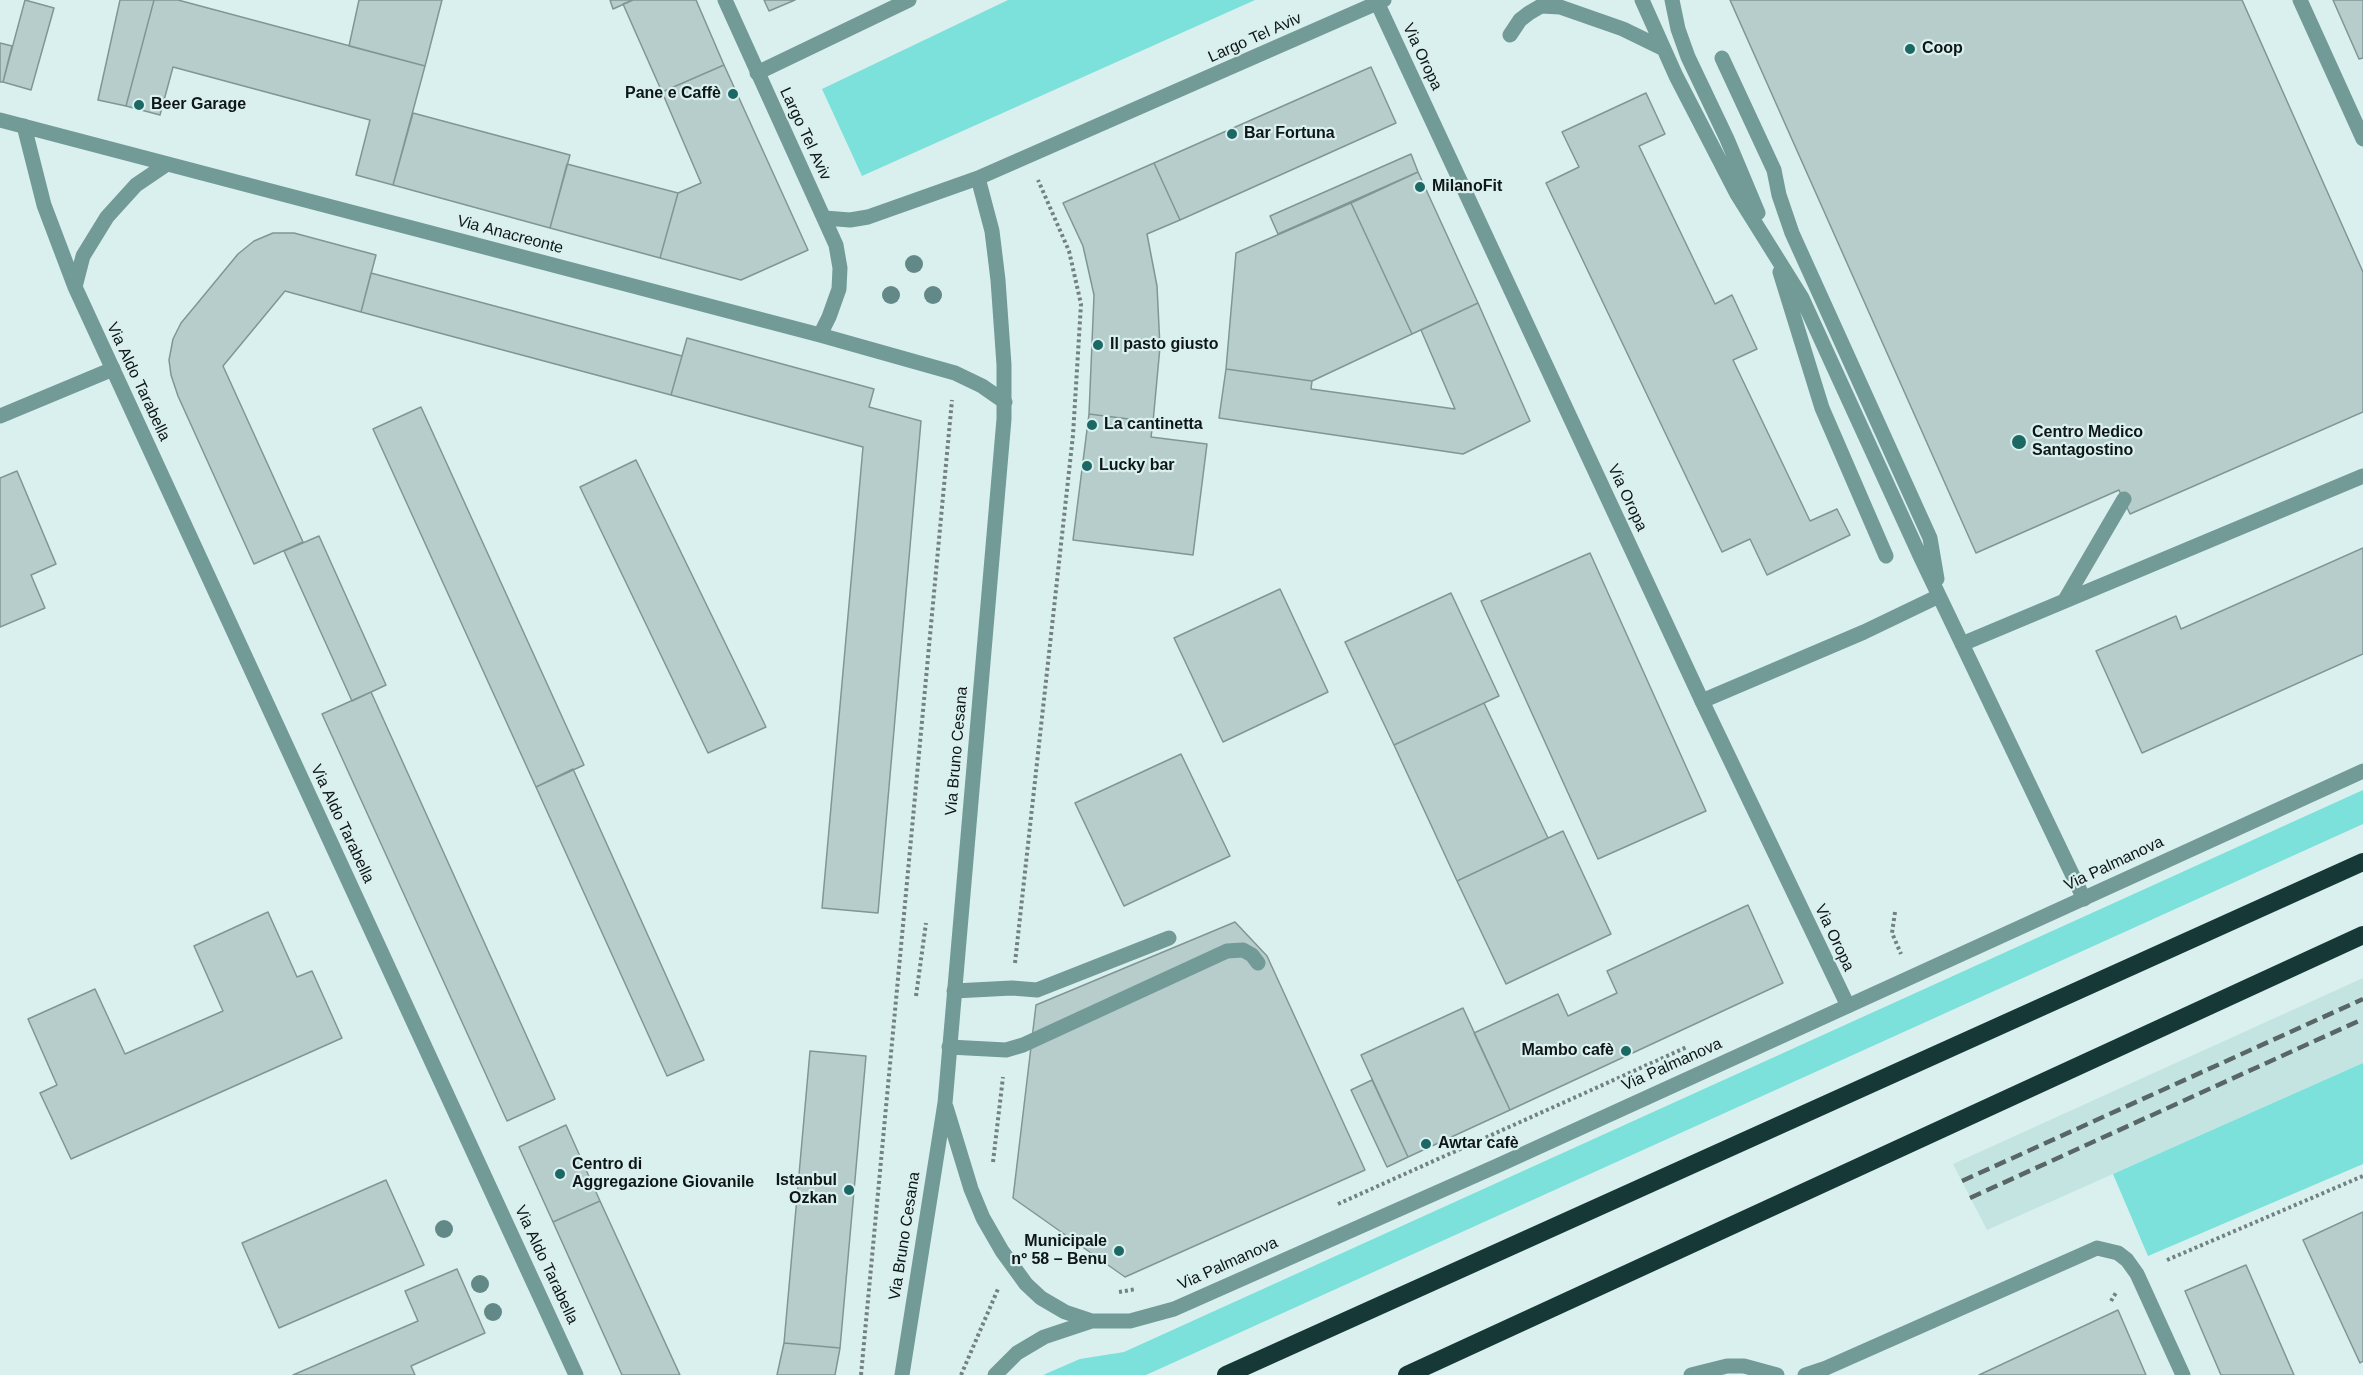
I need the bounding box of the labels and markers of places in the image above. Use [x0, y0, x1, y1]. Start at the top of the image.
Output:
place label: Coop [1922, 39, 1963, 59]
marker: Coop [1903, 42, 1917, 56]
place label: Pane e Caffè [625, 84, 721, 104]
marker: Pane e Caffè [726, 87, 740, 101]
place label: Beer Garage [151, 95, 246, 115]
marker: Beer Garage [132, 98, 146, 112]
place label: Bar Fortuna [1244, 124, 1335, 144]
marker: Bar Fortuna [1225, 127, 1239, 141]
place label: MilanoFit [1432, 177, 1502, 197]
marker: MilanoFit [1413, 180, 1427, 194]
place label: Il pasto giusto [1110, 335, 1218, 355]
marker: Il pasto giusto [1091, 338, 1105, 352]
place label: La cantinetta [1104, 415, 1203, 435]
marker: La cantinetta [1085, 418, 1099, 432]
place label: Centro Medico Santagostino [2032, 423, 2143, 461]
marker: Centro Medico Santagostino [2010, 433, 2028, 451]
place label: Lucky bar [1099, 456, 1175, 476]
marker: Lucky bar [1080, 459, 1094, 473]
place label: Mambo cafè [1522, 1041, 1614, 1061]
marker: Mambo cafè [1619, 1044, 1633, 1058]
place label: Awtar cafè [1438, 1134, 1519, 1154]
marker: Awtar cafè [1419, 1137, 1433, 1151]
place label: Centro di Aggregazione Giovanile [572, 1155, 754, 1193]
marker: Centro di Aggregazione Giovanile [553, 1167, 567, 1181]
place label: Istanbul Ozkan [776, 1171, 837, 1209]
marker: Istanbul Ozkan [842, 1183, 856, 1197]
place label: Municipale nº 58 – Benu [1011, 1232, 1107, 1270]
marker: Municipale nº 58 – Benu [1112, 1244, 1126, 1258]

